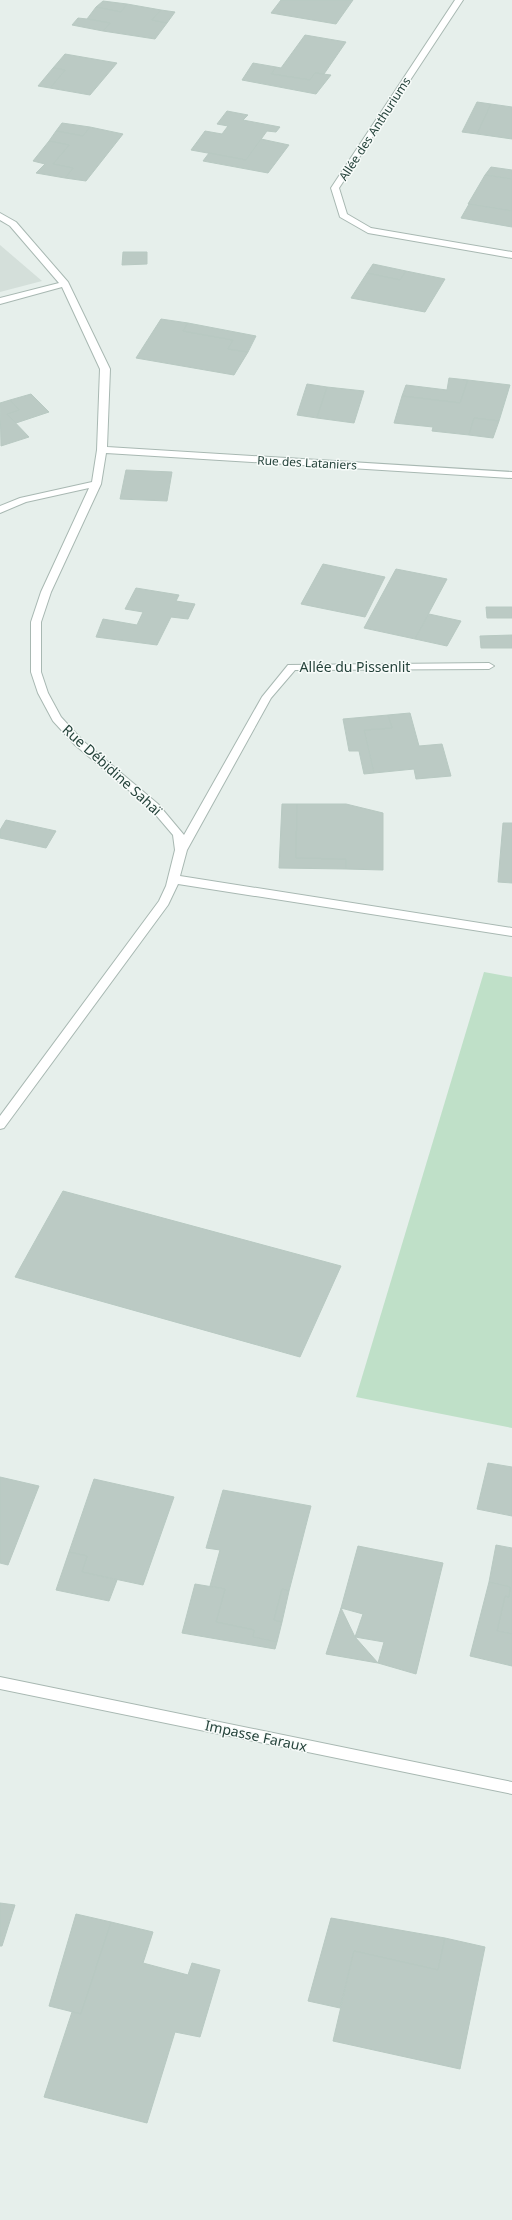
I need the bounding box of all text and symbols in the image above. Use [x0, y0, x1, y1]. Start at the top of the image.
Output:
street label: Allée des Anthuriums [335, 73, 415, 184]
street label: Rue des Lataniers [257, 451, 358, 474]
street label: Allée du Pissenlit [300, 657, 410, 676]
street label: Rue Débidine Sahaï [59, 720, 166, 820]
street label: Impasse Faraux [203, 1715, 309, 1756]

